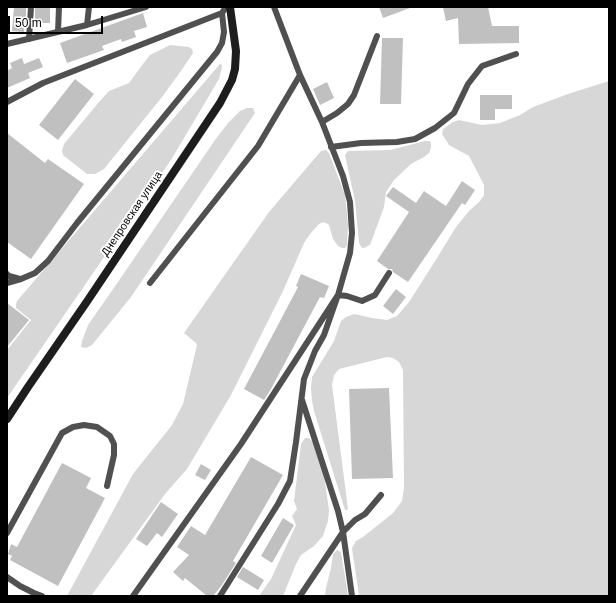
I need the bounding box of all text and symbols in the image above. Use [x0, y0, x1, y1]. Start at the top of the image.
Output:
scale bar [10, 8, 105, 34]
text: 50 m [15, 16, 42, 30]
street label: Днепровская улица [99, 169, 165, 259]

